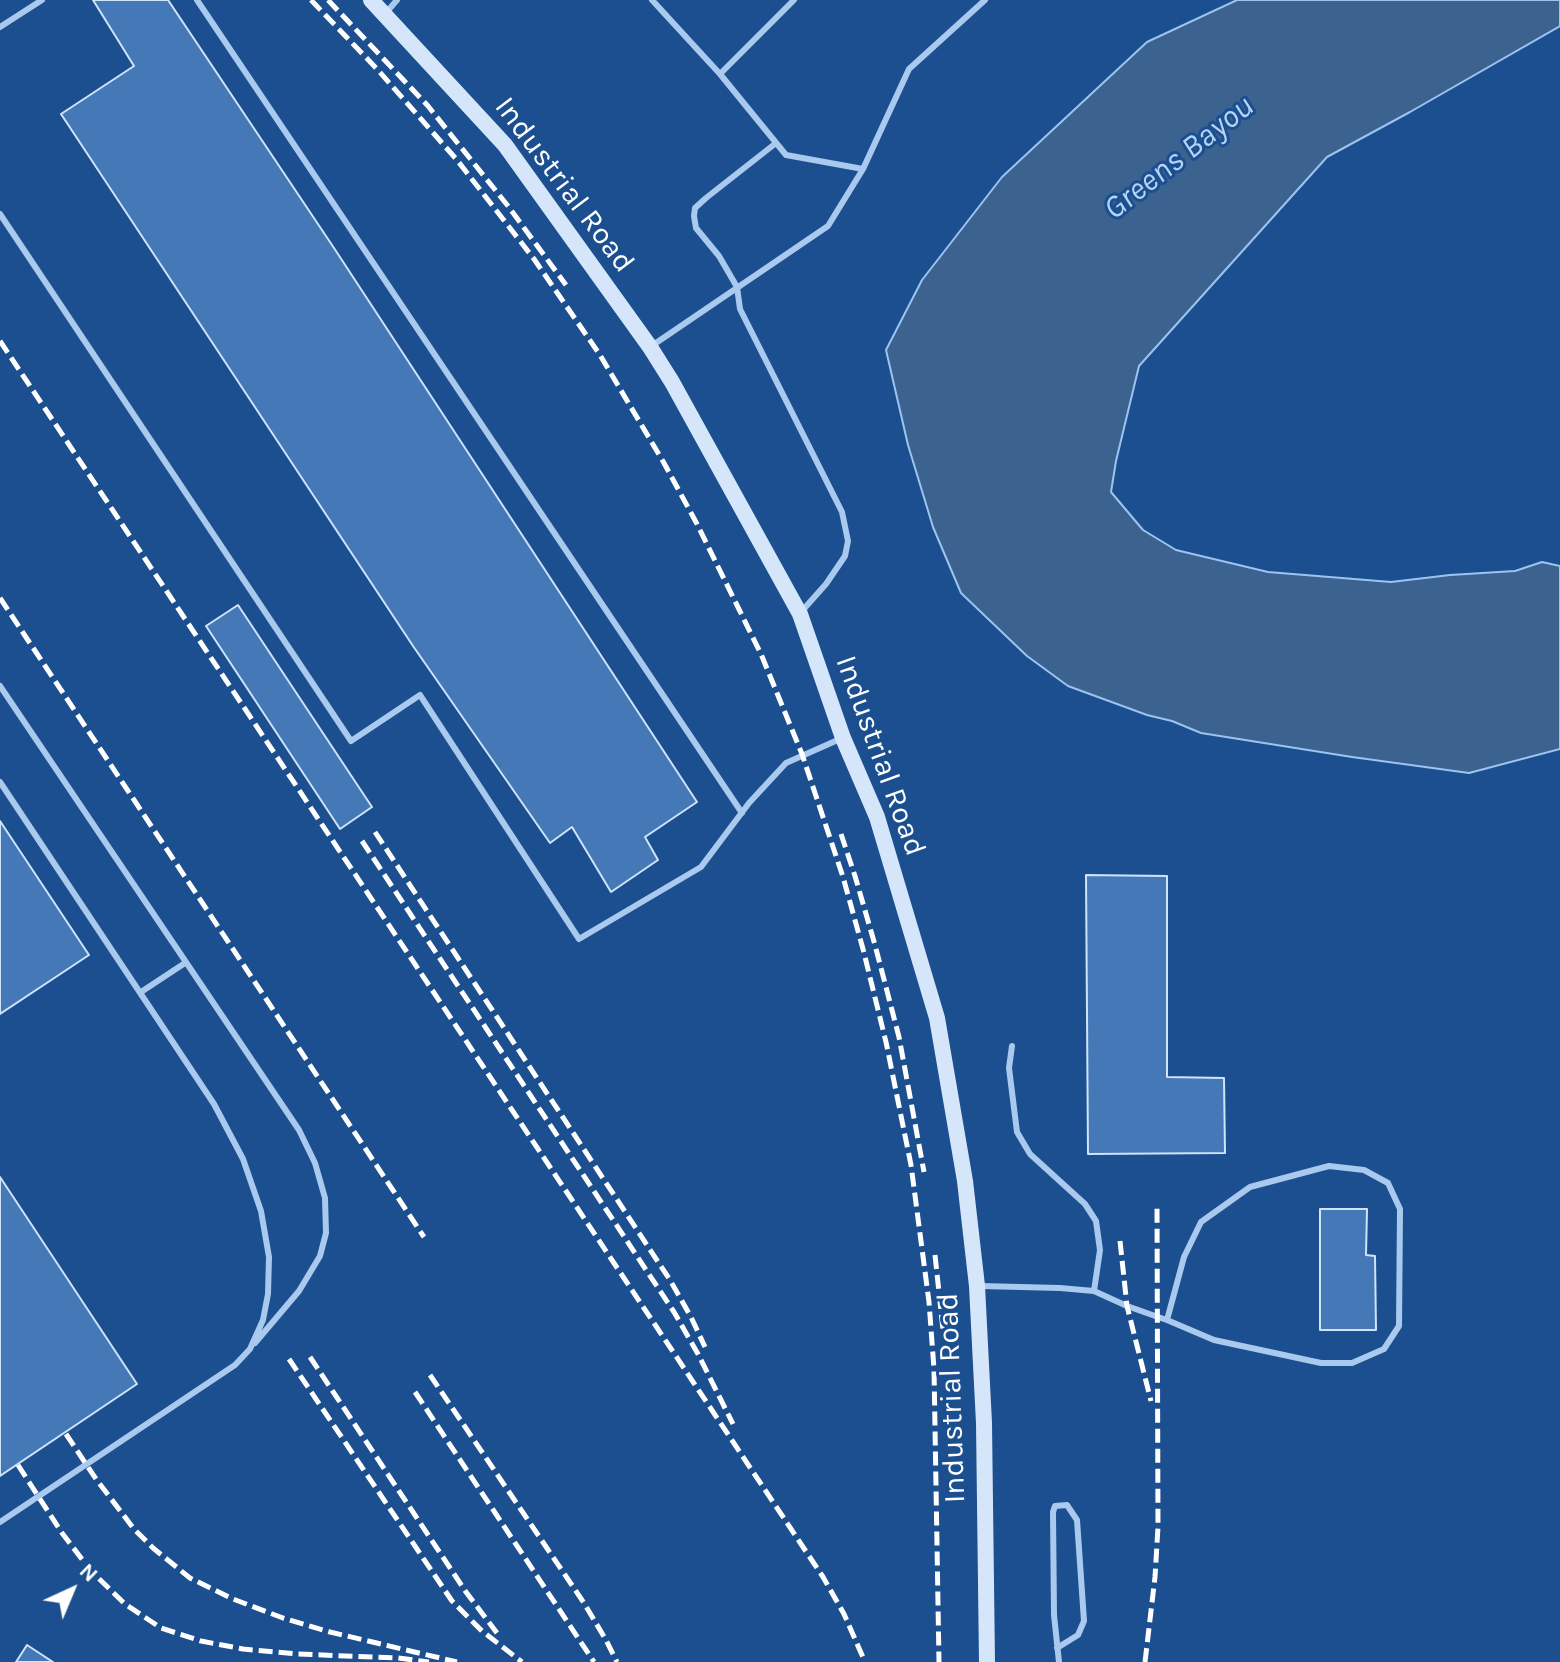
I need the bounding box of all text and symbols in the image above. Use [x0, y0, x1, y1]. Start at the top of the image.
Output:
water label: Greens Bayou [1096, 88, 1262, 228]
street label: Industrial Road [486, 90, 642, 280]
street label: Industrial Road [827, 651, 933, 861]
street label: Industrial Road [930, 1292, 974, 1504]
north arrow [32, 1550, 112, 1630]
text: N [74, 1558, 103, 1588]

